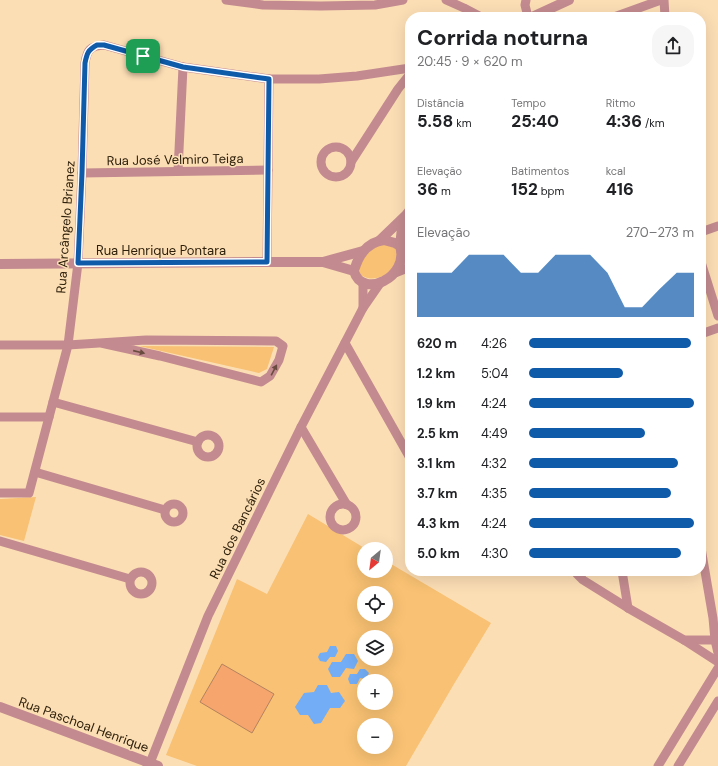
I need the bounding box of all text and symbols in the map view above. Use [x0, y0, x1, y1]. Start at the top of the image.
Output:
text: Corrida noturna [417, 23, 588, 52]
button: share [652, 25, 694, 67]
pin [126, 39, 160, 73]
icon: arrive [132, 45, 154, 67]
text: 20:45 · 9 × 620 m [417, 53, 523, 70]
text: Distância [417, 96, 464, 110]
text: Tempo [511, 96, 546, 110]
text: Ritmo [606, 96, 635, 110]
text: 5.58 [417, 110, 453, 132]
text: 25:40 [511, 110, 559, 132]
text: 4:36 [606, 110, 642, 132]
text: km [453, 116, 471, 130]
text: /km [642, 116, 665, 130]
street label: Rua José Velmiro Teiga [106, 150, 244, 169]
street label: Rua Arcângelo Brianez [52, 160, 79, 294]
text: Elevação [417, 164, 462, 178]
text: Batimentos [511, 164, 569, 178]
text: kcal [606, 164, 626, 178]
text: 36 [417, 178, 438, 200]
text: 152 [511, 178, 538, 200]
text: 416 [606, 178, 634, 200]
text: m [438, 184, 451, 198]
text: bpm [538, 184, 564, 198]
text: Elevação [417, 224, 470, 241]
text: 270–273 m [626, 224, 694, 241]
street label: Rua Henrique Pontara [96, 242, 226, 259]
text: 620 m [417, 335, 457, 352]
text: 4:26 [481, 335, 507, 352]
one-way arrow [133, 349, 145, 355]
one-way arrow [271, 364, 277, 376]
text: 1.2 km [417, 365, 455, 382]
text: 5:04 [481, 365, 508, 382]
text: 1.9 km [417, 395, 456, 412]
text: 4:24 [481, 395, 507, 412]
text: 2.5 km [417, 425, 459, 442]
text: 4:49 [481, 425, 508, 442]
text: 3.1 km [417, 455, 455, 472]
text: 4:32 [481, 455, 507, 472]
street label: Rua dos Bancários [206, 475, 269, 582]
text: 3.7 km [417, 485, 458, 502]
text: 4:35 [481, 485, 507, 502]
text: 4.3 km [417, 515, 459, 532]
text: 4:24 [481, 515, 507, 532]
north arrow [357, 542, 393, 578]
map controls [357, 542, 393, 754]
text: 5.0 km [417, 545, 460, 562]
text: 4:30 [481, 545, 508, 562]
button: locate [357, 586, 393, 622]
button: layers [357, 630, 393, 666]
button: + [357, 674, 393, 710]
street label: Rua Paschoal Henrique [16, 693, 151, 756]
button: − [357, 718, 393, 754]

